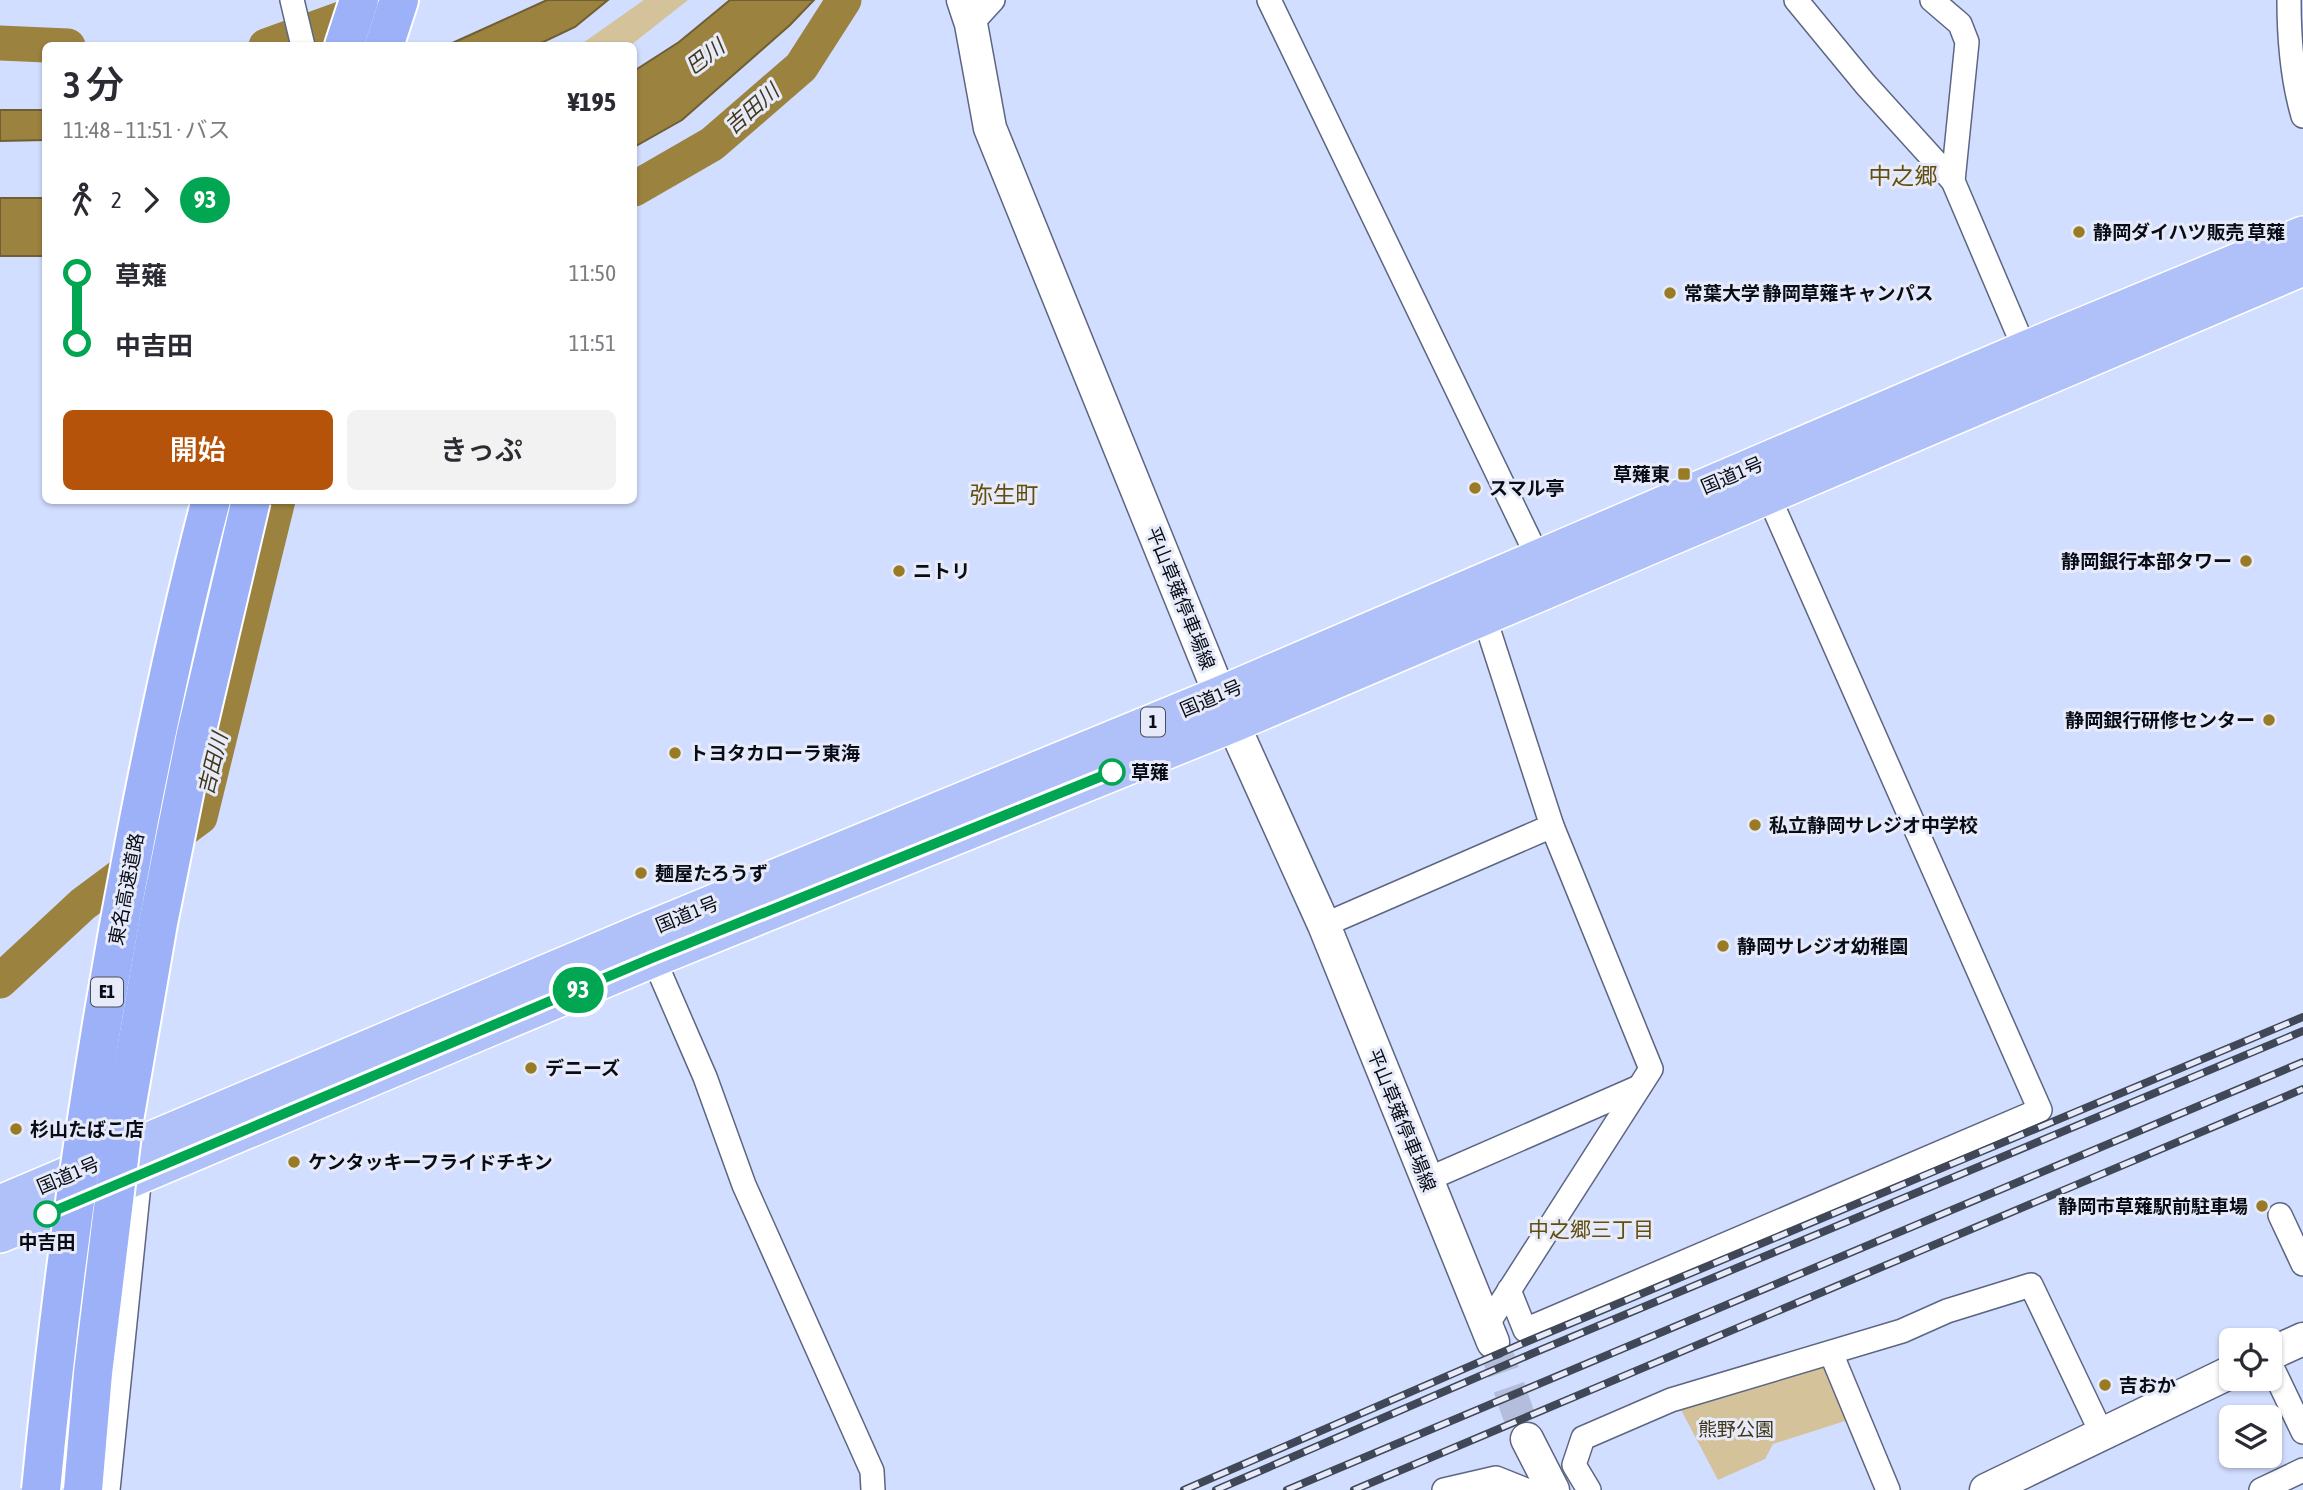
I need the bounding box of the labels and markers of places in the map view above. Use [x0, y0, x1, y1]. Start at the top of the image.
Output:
place label: 静岡ダイハツ販売 草薙 [2093, 221, 2285, 243]
marker: 静岡ダイハツ販売 草薙 [2071, 224, 2087, 240]
place label: 常葉大学 静岡草薙キャンパス [1684, 282, 1934, 304]
marker: 常葉大学 静岡草薙キャンパス [1662, 285, 1678, 301]
place label: 草薙東 [1613, 463, 1670, 485]
marker: 草薙東 [1676, 466, 1692, 482]
place label: スマル亭 [1489, 477, 1564, 499]
marker: スマル亭 [1467, 480, 1483, 496]
place label: 静岡銀行本部タワー [2061, 550, 2232, 572]
marker: 静岡銀行本部タワー [2238, 553, 2254, 569]
place label: ニトリ [913, 560, 970, 582]
marker: ニトリ [891, 563, 907, 579]
place label: 静岡銀行研修センター [2065, 709, 2255, 731]
marker: 静岡銀行研修センター [2261, 712, 2277, 728]
place label: トヨタカローラ東海 [689, 742, 860, 764]
marker: トヨタカローラ東海 [667, 745, 683, 761]
marker: 草薙 [1099, 759, 1125, 785]
place label: 草薙 [1131, 761, 1169, 783]
place label: 私立静岡サレジオ中学校 [1769, 814, 1978, 836]
marker: 私立静岡サレジオ中学校 [1747, 817, 1763, 833]
place label: 麺屋たろうず [655, 862, 768, 884]
marker: 麺屋たろうず [633, 865, 649, 881]
place label: 静岡サレジオ幼稚園 [1737, 935, 1908, 957]
marker: 静岡サレジオ幼稚園 [1715, 938, 1731, 954]
place label: デニーズ [545, 1057, 620, 1079]
marker: デニーズ [523, 1060, 539, 1076]
place label: 杉山たばこ店 [30, 1118, 144, 1140]
marker: 杉山たばこ店 [8, 1121, 24, 1137]
place label: ケンタッキーフライドチキン [308, 1151, 553, 1173]
marker: ケンタッキーフライドチキン [286, 1154, 302, 1170]
place label: 静岡市草薙駅前駐車場 [2058, 1195, 2248, 1217]
marker: 静岡市草薙駅前駐車場 [2254, 1198, 2270, 1214]
marker: 中吉田 [34, 1201, 60, 1227]
place label: 中吉田 [18, 1231, 76, 1253]
place label: 吉おか [2119, 1374, 2176, 1396]
marker: 吉おか [2097, 1377, 2113, 1393]

